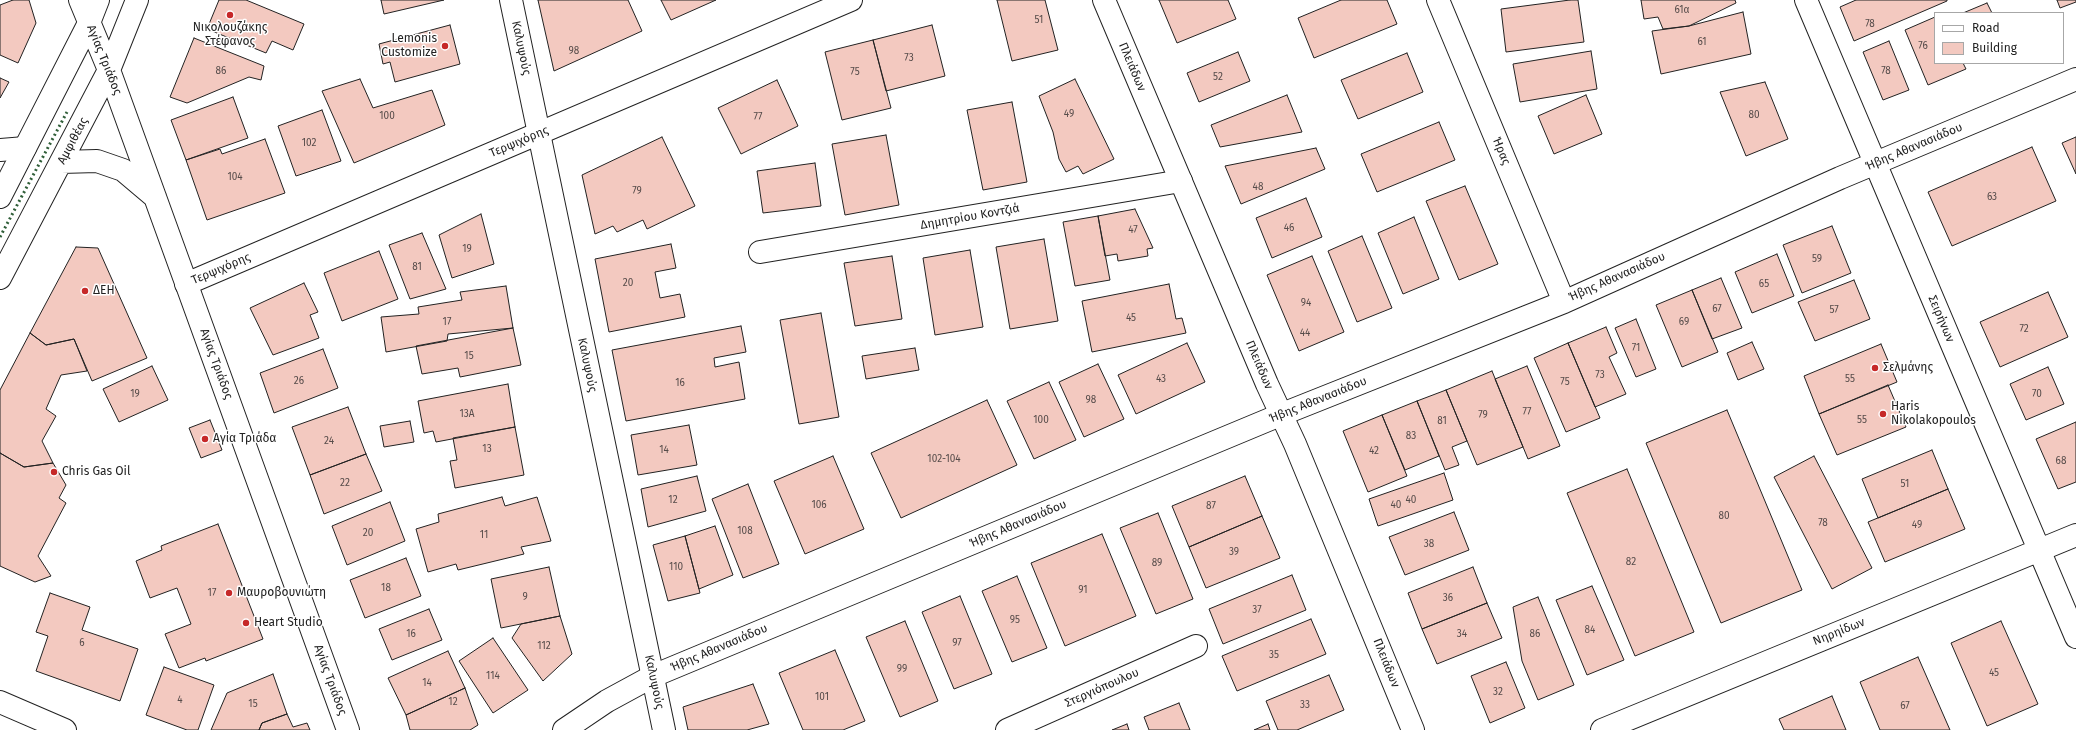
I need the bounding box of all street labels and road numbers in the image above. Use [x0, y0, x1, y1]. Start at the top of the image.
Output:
street label: Καλυψούς [508, 20, 534, 76]
street label: Αγίας Τριάδος [83, 23, 125, 97]
street label: Πλειάδων [1115, 40, 1149, 94]
street label: Αμφιθέας [55, 115, 91, 167]
street label: Ήβης Αθανασιάδου [1863, 120, 1965, 174]
street label: Τερψιχόρης [487, 123, 551, 161]
street label: Ήρας [1489, 135, 1513, 167]
street label: Δημητρίου Κοντζιά [919, 201, 1021, 233]
street label: Ήβης Αθανασιάδου [1567, 249, 1667, 305]
street label: Τερψιχόρης [189, 250, 253, 288]
street label: Σειρήνων [1925, 293, 1957, 345]
street label: Αγίας Τριάδος [197, 327, 235, 401]
street label: Καλυψούς [574, 337, 600, 393]
street label: Πλειάδων [1242, 338, 1276, 392]
street label: Ήβης Αθανασιάδου [1267, 374, 1369, 426]
street label: Ήβης Αθανασιάδου [967, 497, 1069, 551]
street label: Νηρηίδων [1811, 615, 1867, 649]
street label: Ήβης Αθανασιάδου [668, 621, 770, 675]
street label: Πλειάδων [1370, 636, 1402, 690]
street label: Αγίας Τριάδος [311, 643, 349, 717]
street label: Καλυψούς [641, 654, 667, 710]
street label: Στεργιόπουλου [1063, 665, 1141, 711]

